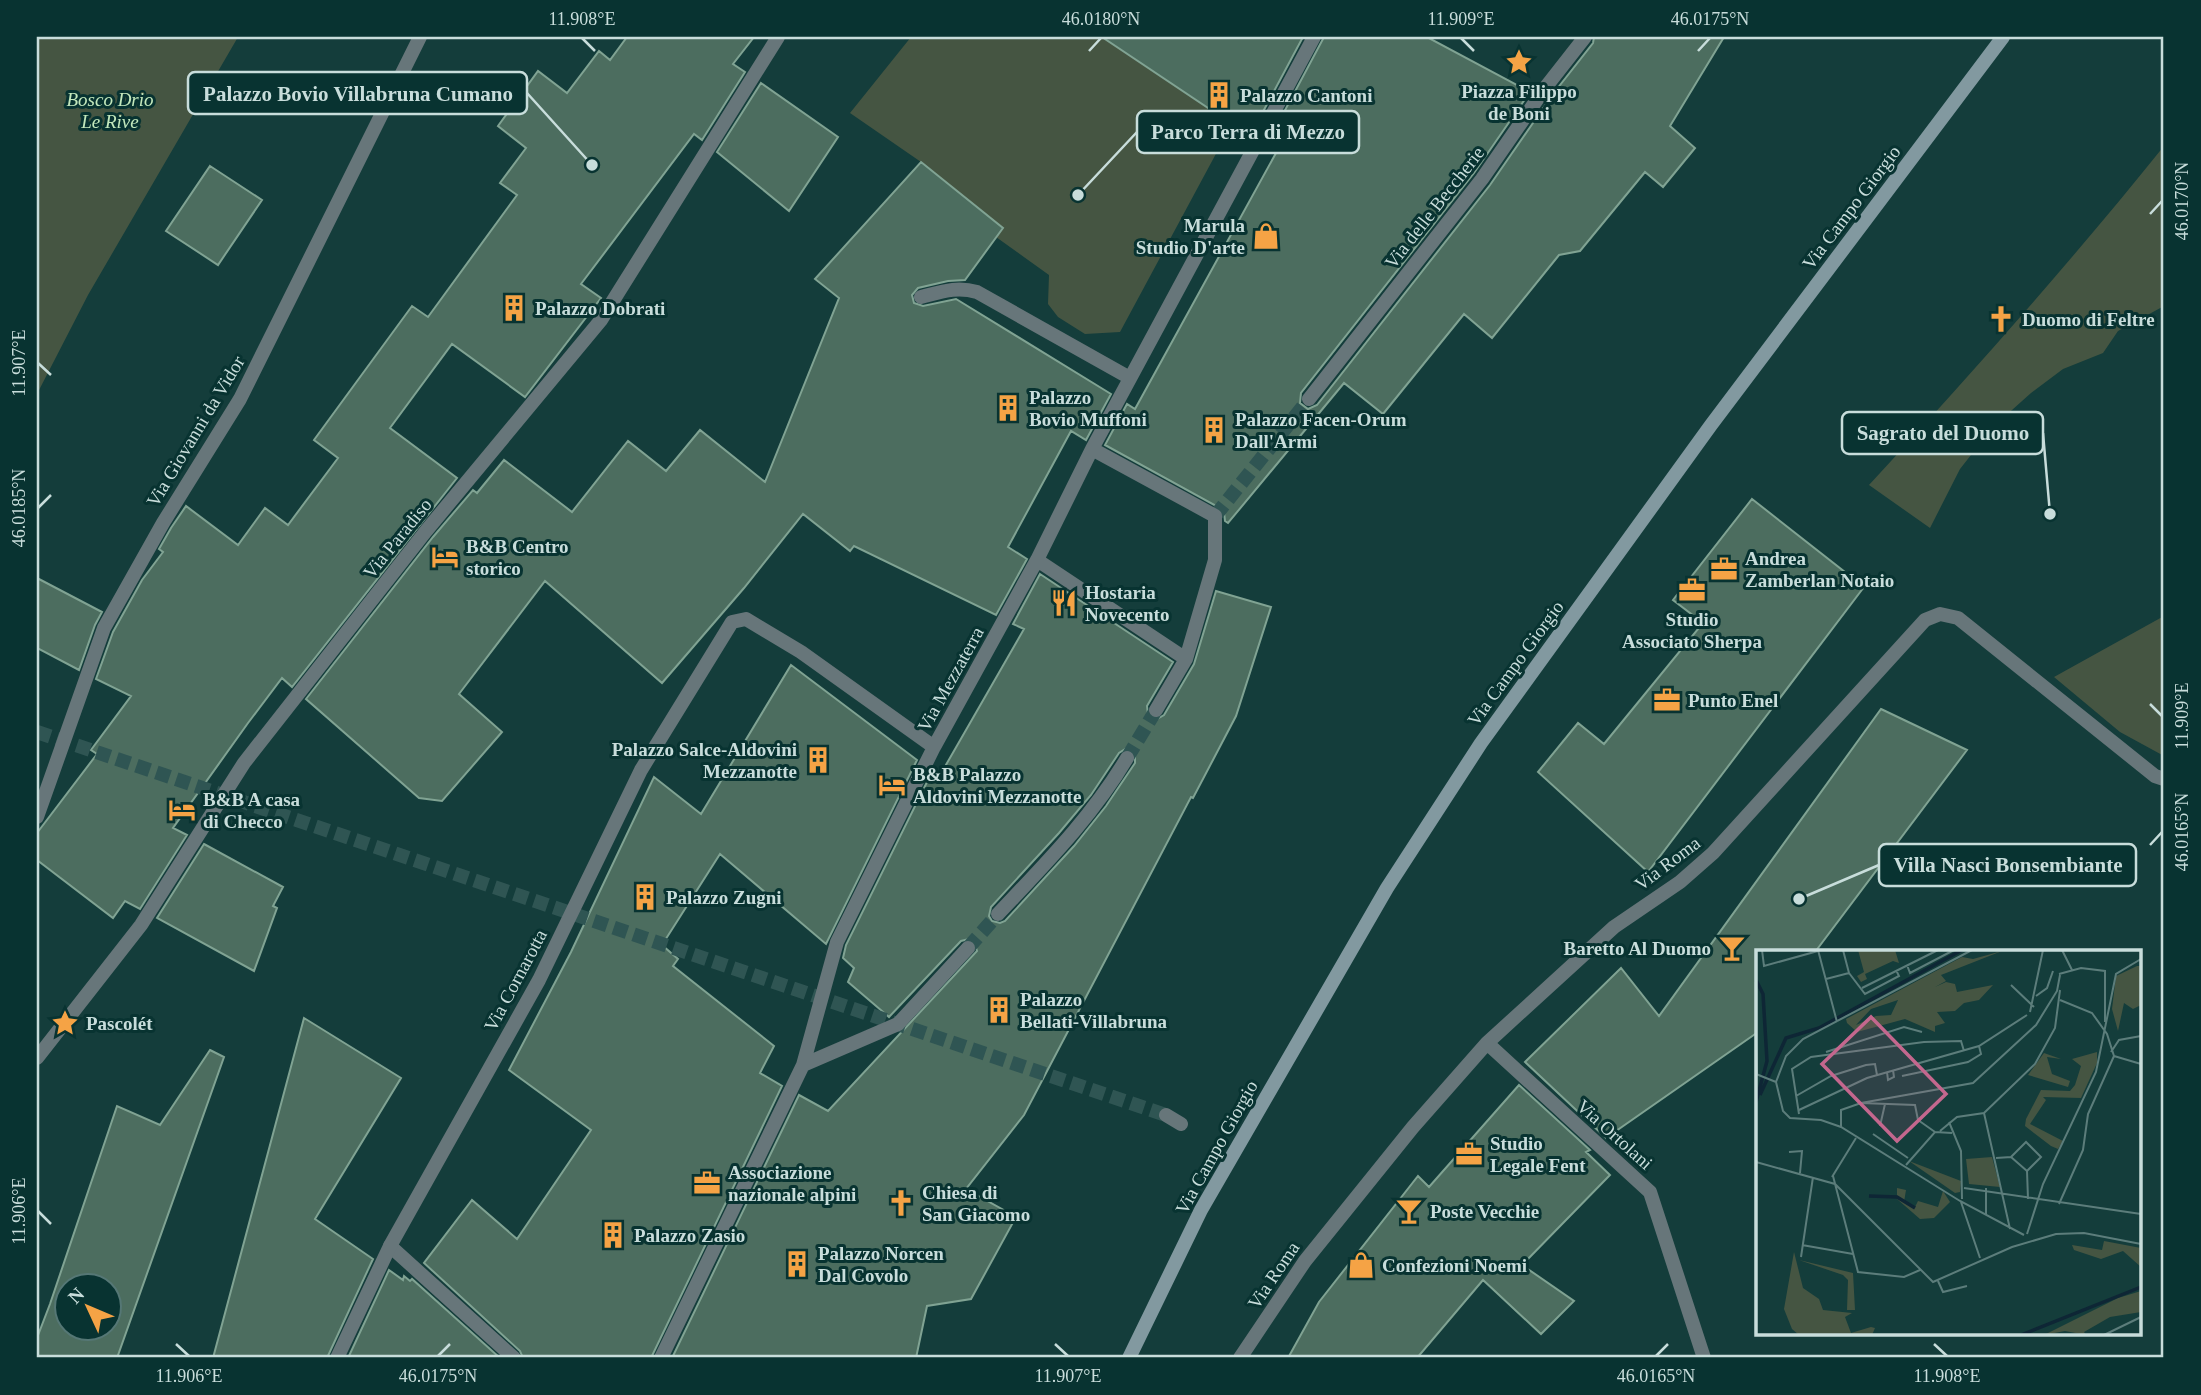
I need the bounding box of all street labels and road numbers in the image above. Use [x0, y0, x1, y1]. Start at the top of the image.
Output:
street label: Via Campo Giorgio [1798, 141, 1905, 273]
street label: Via delle Beccherie [1380, 142, 1488, 272]
street label: Via Giovanni da Vidor [142, 352, 249, 510]
street label: Via Paradiso [359, 494, 436, 582]
street label: Via Campo Giorgio [1463, 597, 1568, 730]
street label: Via Mezzaterra [913, 623, 988, 735]
street label: Via Roma [1630, 832, 1705, 895]
street label: Via Cornarotta [480, 925, 551, 1035]
street label: Via Campo Giorgio [1171, 1077, 1262, 1218]
street label: Via Ortolani [1573, 1095, 1657, 1174]
street label: Via Roma [1243, 1237, 1304, 1313]

